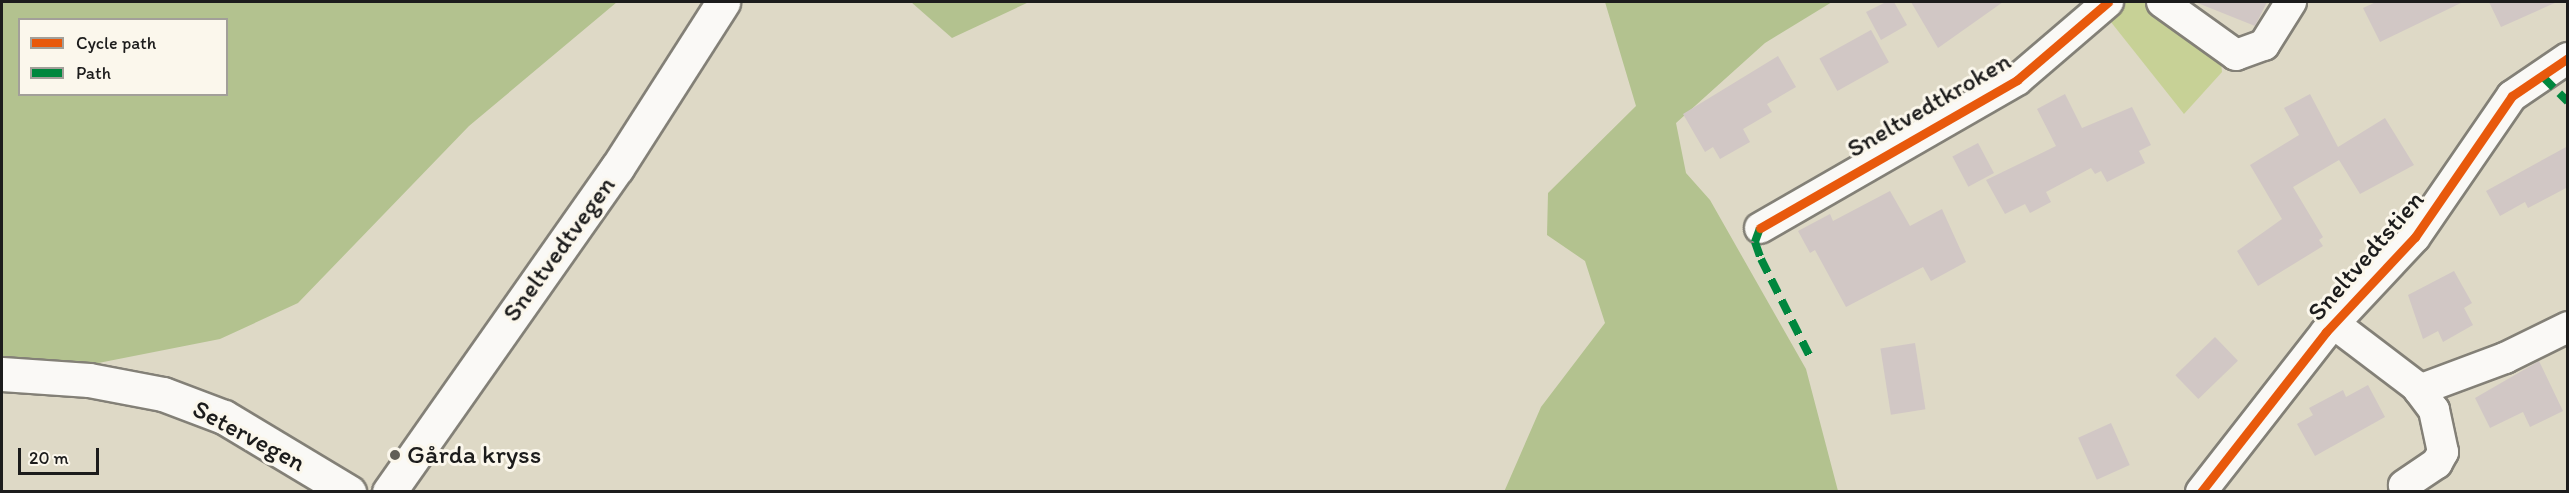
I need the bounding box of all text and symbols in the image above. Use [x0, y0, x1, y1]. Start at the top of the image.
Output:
legend [18, 18, 228, 96]
text: Cycle path [76, 32, 156, 54]
street label: Sneltvedtkroken [1842, 46, 2016, 164]
text: Path [76, 62, 111, 84]
street label: Sneltvedtvegen [496, 170, 622, 328]
street label: Sneltvedtstien [2301, 185, 2431, 327]
street label: Setervegen [187, 393, 311, 479]
scale bar [21, 436, 102, 474]
place label: Gårda kryss [407, 439, 541, 471]
text: 20 m [29, 447, 69, 469]
marker: Gårda kryss [388, 448, 402, 462]

